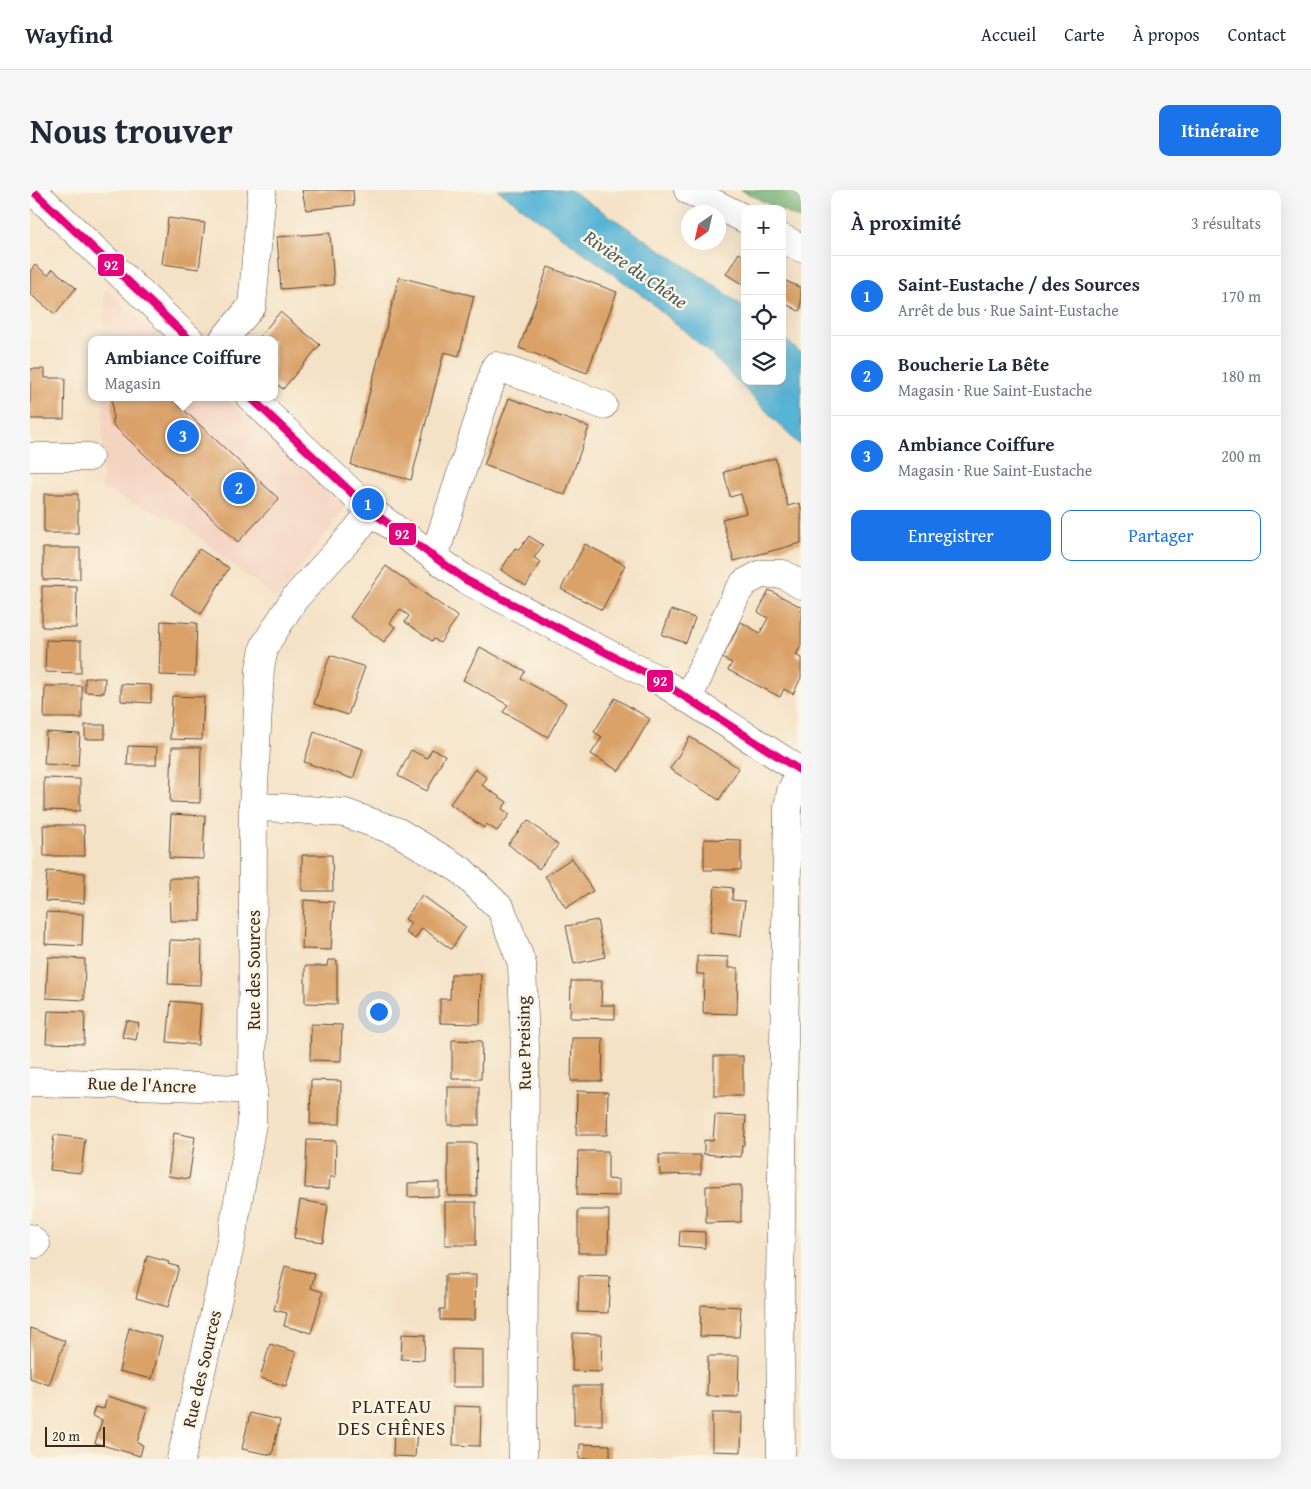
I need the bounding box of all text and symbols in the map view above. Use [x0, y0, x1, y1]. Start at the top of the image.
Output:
text: Wayfind [25, 17, 113, 52]
text: Accueil [981, 21, 1036, 48]
text: Carte [1064, 21, 1105, 48]
text: À propos [1133, 21, 1200, 48]
text: Contact [1228, 21, 1286, 48]
text: Nous trouver [30, 105, 233, 156]
button: Itinéraire [1159, 105, 1281, 156]
north arrow [681, 205, 726, 250]
map controls [741, 205, 786, 385]
button: + [741, 205, 786, 250]
text: À proximité [851, 207, 961, 238]
text: 3 résultats [1191, 211, 1261, 235]
water label: Rivière du Chêne [578, 222, 694, 315]
button: − [741, 250, 786, 295]
line badge: 92 [97, 253, 125, 277]
text: 92 [104, 255, 118, 275]
text: Saint-Eustache / des Sources [898, 270, 1140, 298]
text: 1 [863, 284, 871, 308]
text: 170 m [1221, 284, 1261, 308]
button: locate [741, 295, 786, 340]
text: Arrêt de bus · Rue Saint-Eustache [898, 298, 1119, 322]
popup [88, 336, 278, 401]
button: layers [741, 340, 786, 385]
text: Ambiance Coiffure [105, 343, 261, 371]
text: Boucherie La Bête [898, 350, 1049, 378]
text: 2 [863, 364, 871, 388]
text: 180 m [1221, 364, 1261, 388]
text: Magasin [105, 371, 161, 395]
text: Magasin · Rue Saint-Eustache [898, 378, 1092, 402]
pin: 3 [167, 417, 199, 455]
text: Ambiance Coiffure [898, 430, 1055, 458]
text: 3 [863, 444, 871, 468]
text: 200 m [1221, 444, 1261, 468]
text: Magasin · Rue Saint-Eustache [898, 458, 1092, 482]
pin: 2 [223, 469, 255, 507]
pin: 1 [352, 485, 384, 523]
button: Enregistrer [851, 510, 1051, 561]
button: Partager [1061, 510, 1261, 561]
line badge: 92 [388, 522, 417, 546]
text: 92 [395, 524, 409, 544]
line badge: 92 [646, 669, 674, 693]
text: 92 [653, 671, 667, 691]
street label: Rue des Sources [240, 910, 267, 1030]
street label: Rue Preising [509, 996, 538, 1090]
your location [366, 999, 392, 1025]
street label: Rue de l'Ancre [87, 1069, 197, 1100]
street label: Rue des Sources [175, 1307, 228, 1430]
district label: PLATEAU DES CHÊNES [338, 1392, 446, 1442]
scale bar [45, 1424, 105, 1447]
text: 20 m [52, 1426, 80, 1446]

